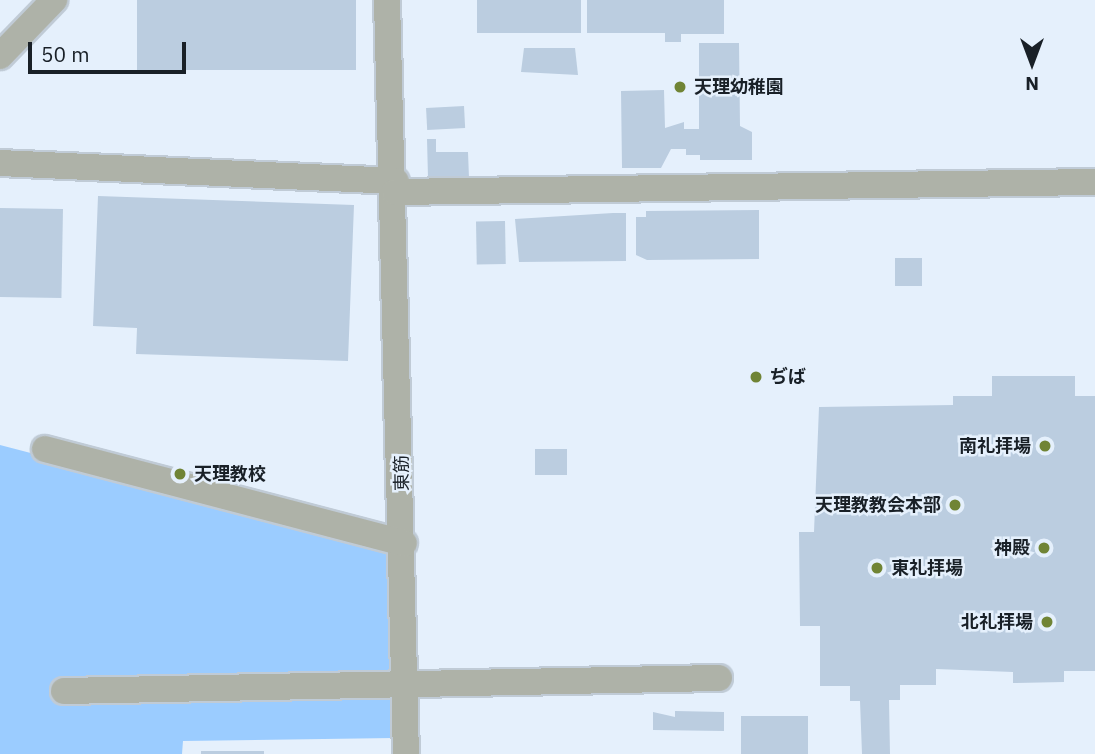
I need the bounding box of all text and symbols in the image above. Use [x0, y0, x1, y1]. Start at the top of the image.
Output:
scale bar [32, 28, 189, 72]
north arrow [997, 28, 1067, 98]
text: 50 m [41, 40, 90, 68]
text: N [1025, 72, 1039, 96]
place label: 天理幼稚園 [694, 76, 784, 98]
marker: 天理幼稚園 [672, 79, 688, 95]
place label: ぢば [770, 366, 806, 388]
marker: ぢば [748, 369, 764, 385]
place label: 南礼拝場 [959, 435, 1031, 457]
marker: 南礼拝場 [1037, 438, 1053, 454]
street label: 東筋 [391, 455, 413, 491]
place label: 天理教校 [194, 463, 266, 485]
marker: 天理教校 [172, 466, 188, 482]
place label: 天理教教会本部 [815, 494, 941, 516]
marker: 天理教教会本部 [947, 497, 963, 513]
place label: 神殿 [994, 537, 1030, 559]
marker: 神殿 [1036, 540, 1052, 556]
place label: 東礼拝場 [891, 557, 963, 579]
marker: 東礼拝場 [869, 560, 885, 576]
place label: 北礼拝場 [961, 611, 1033, 633]
marker: 北礼拝場 [1039, 614, 1055, 630]

